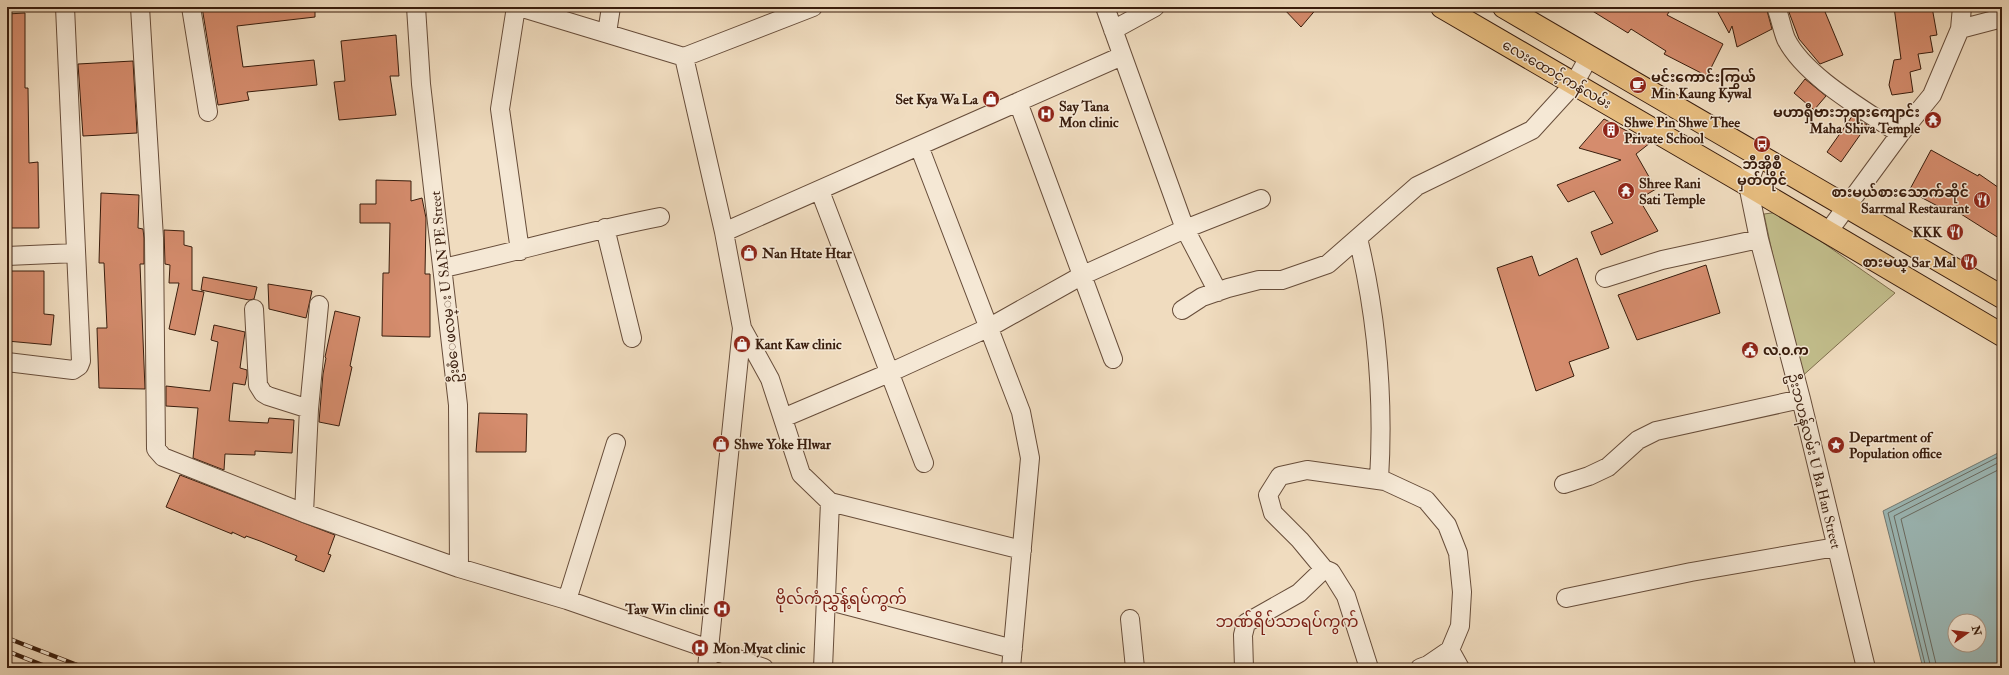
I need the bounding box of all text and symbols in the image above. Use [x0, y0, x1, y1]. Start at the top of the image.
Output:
street label: လေးထောင့်ကန်လမ်း [1498, 35, 1615, 115]
place label: မင်းကောင်းကြွယ် Min Kaung Kywal [1650, 67, 1756, 103]
cafe icon: မင်းကောင်းကြွယ် Min Kaung Kywal [1628, 75, 1648, 95]
shop icon: Set Kya Wa La [981, 89, 1001, 109]
place label: Set Kya Wa La [895, 91, 979, 109]
place label: Say Tana Mon clinic [1058, 98, 1119, 131]
place label: မဟာရှီဗားဘုရားကျောင်း Maha Shiva Temple [1773, 102, 1920, 138]
hospital icon: Say Tana Mon clinic [1036, 104, 1056, 124]
temple icon: မဟာရှီဗားဘုရားကျောင်း Maha Shiva Temple [1923, 110, 1943, 130]
place label: Shwe Pin Shwe Thee Private School [1624, 114, 1740, 147]
building icon: Shwe Pin Shwe Thee Private School [1601, 120, 1621, 140]
bus stop icon: ဘီအိုစီ မှတ်တိုင် [1752, 134, 1772, 154]
place label: ဘီအိုစီ မှတ်တိုင် [1737, 154, 1787, 192]
place label: Shree Rani Sati Temple [1639, 175, 1706, 209]
temple icon: Shree Rani Sati Temple [1616, 181, 1636, 201]
place label: စားမယ်စားသောက်ဆိုင် Sarrmal Restaurant [1831, 182, 1969, 217]
street label: ဦးစံေဖလမ္း U SAN PE Street [425, 189, 467, 384]
restaurant icon: စားမယ်စားသောက်ဆိုင် Sarrmal Restaurant [1972, 190, 1992, 210]
restaurant icon: KKK [1945, 222, 1965, 242]
place label: KKK [1913, 224, 1943, 241]
shop icon: Nan Htate Htar [739, 243, 759, 263]
place label: Nan Htate Htar [761, 245, 853, 262]
restaurant icon: စားမယ္ Sar Mal [1959, 252, 1979, 272]
place label: စားမယ္ Sar Mal [1862, 254, 1956, 273]
shop icon: Kant Kaw clinic [732, 334, 752, 354]
place label: Kant Kaw clinic [755, 336, 842, 353]
public building icon: လ.၀.က [1740, 340, 1760, 360]
place label: လ.၀.က [1763, 342, 1809, 359]
street label: ဦးဘဟန်လမ်း U Ba Han Street [1782, 371, 1847, 552]
place label: Department of Population office [1849, 429, 1942, 463]
shop icon: Shwe Yoke Hlwar [711, 434, 731, 454]
place icon: Department of Population office [1826, 435, 1846, 455]
place label: Shwe Yoke Hlwar [734, 436, 832, 453]
district label: ဗိုလ်ကံညွှန့်ရပ်ကွက် [775, 587, 907, 613]
hospital icon: Taw Win clinic [712, 599, 732, 619]
place label: Taw Win clinic [624, 601, 709, 618]
district label: ဘဏ်ရိပ်သာရပ်ကွက် [1215, 610, 1359, 635]
north arrow [1947, 613, 1987, 653]
text: N [1968, 623, 1984, 638]
hospital icon: Mon Myat clinic [690, 638, 710, 658]
place label: Mon Myat clinic [712, 640, 806, 658]

